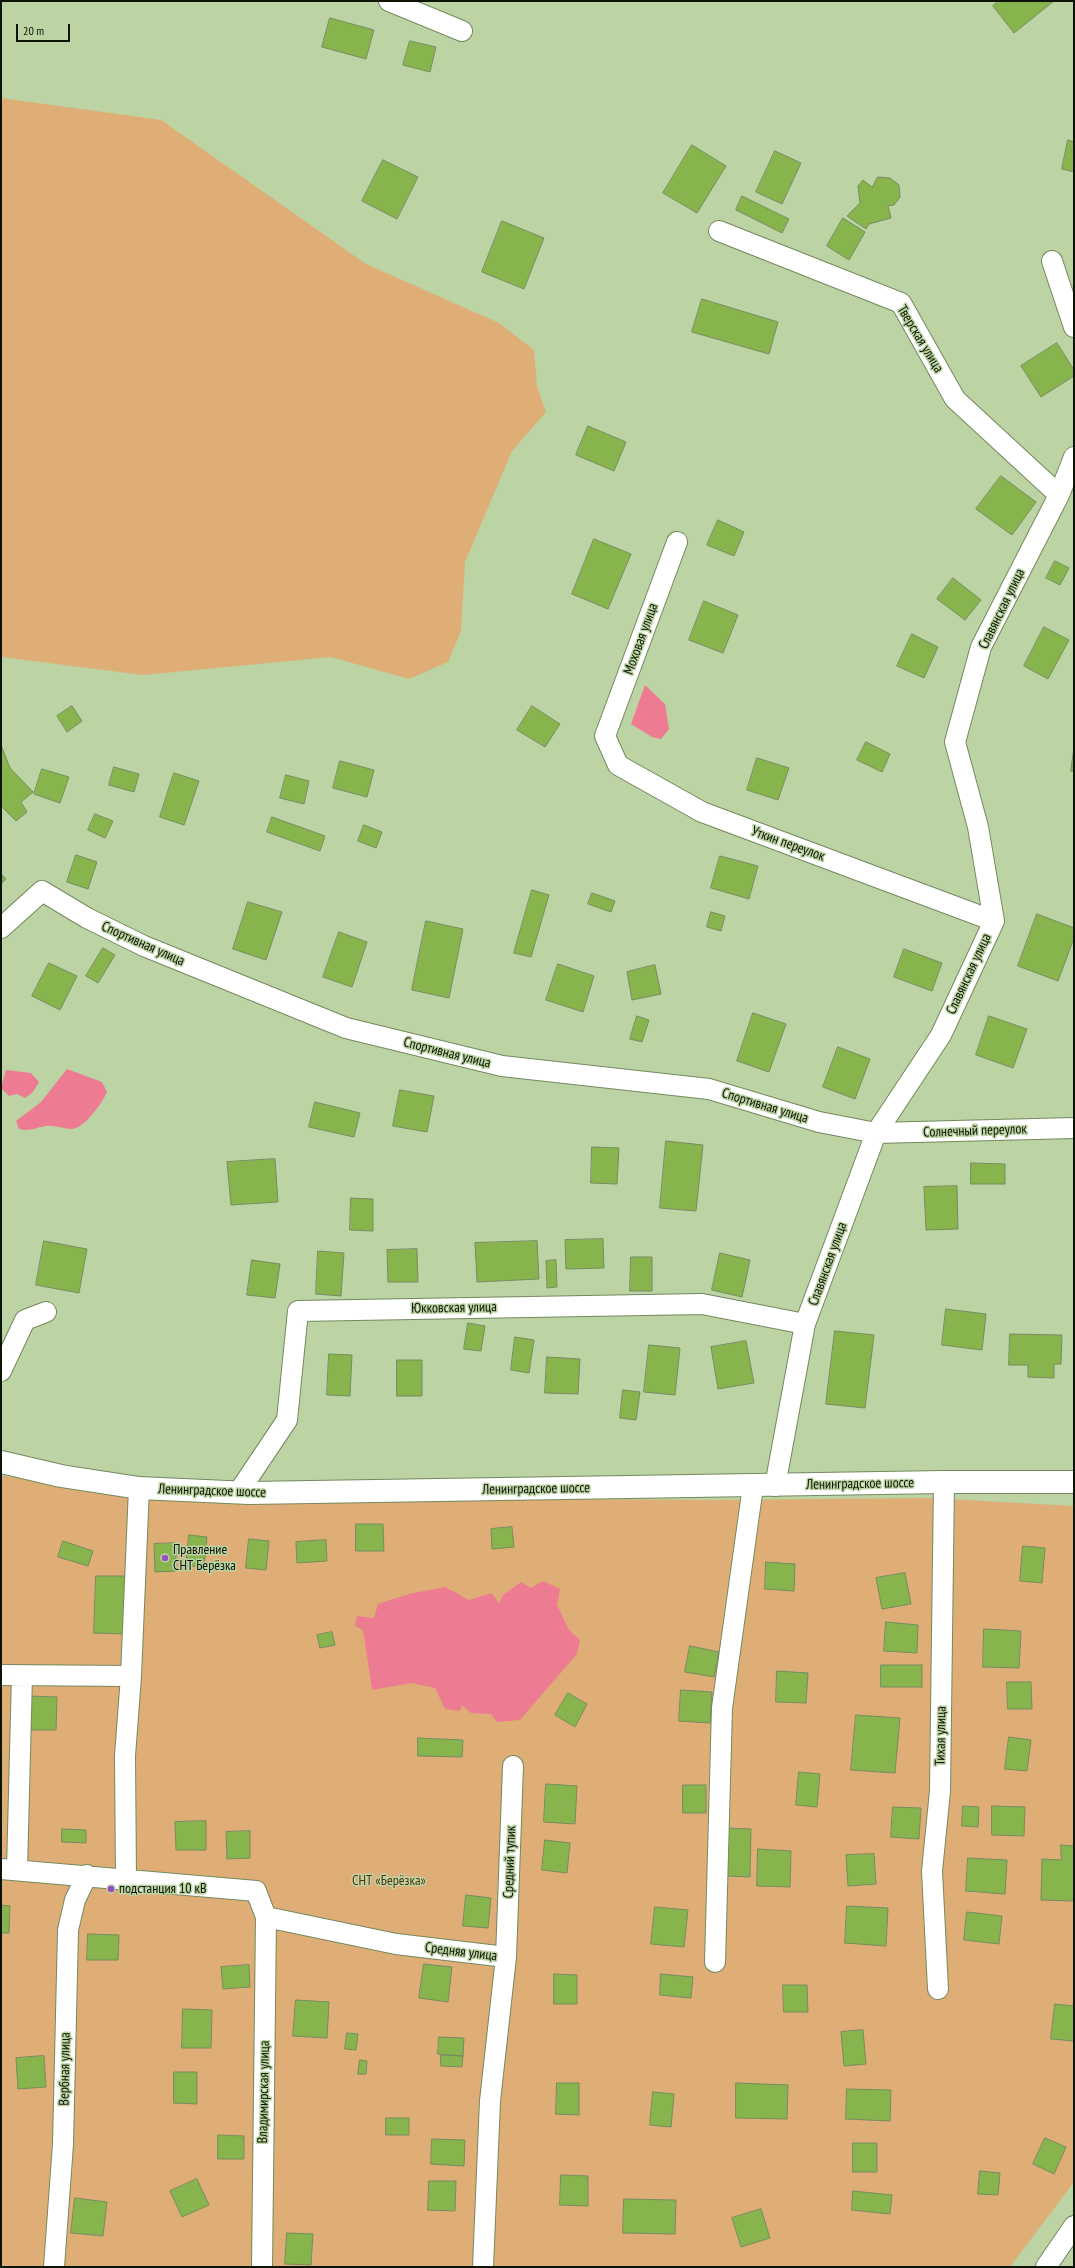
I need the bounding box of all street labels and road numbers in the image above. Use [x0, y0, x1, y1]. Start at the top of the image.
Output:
street label: Тверская улица [893, 302, 947, 376]
street label: Славянская улица [975, 566, 1029, 652]
street label: Моховая улица [620, 601, 662, 677]
street label: Уткин переулок [749, 823, 827, 865]
street label: Спортивная улица [99, 918, 187, 970]
street label: Славянская улица [943, 931, 995, 1017]
street label: Спортивная улица [402, 1034, 492, 1072]
street label: Спортивная улица [720, 1085, 810, 1127]
street label: Солнечный переулок [923, 1121, 1027, 1141]
street label: Славянская улица [805, 1220, 851, 1308]
street label: Юкковская улица [411, 1299, 497, 1317]
street label: Ленинградское шоссе [806, 1475, 914, 1493]
street label: Ленинградское шоссе [482, 1480, 590, 1498]
street label: Ленинградское шоссе [158, 1481, 266, 1501]
street label: Тихая улица [932, 1706, 950, 1766]
street label: Средний тупик [500, 1825, 520, 1899]
street label: Средняя улица [424, 1939, 498, 1965]
street label: Вербная улица [56, 2032, 74, 2106]
street label: Владимирская улица [255, 2040, 273, 2144]

